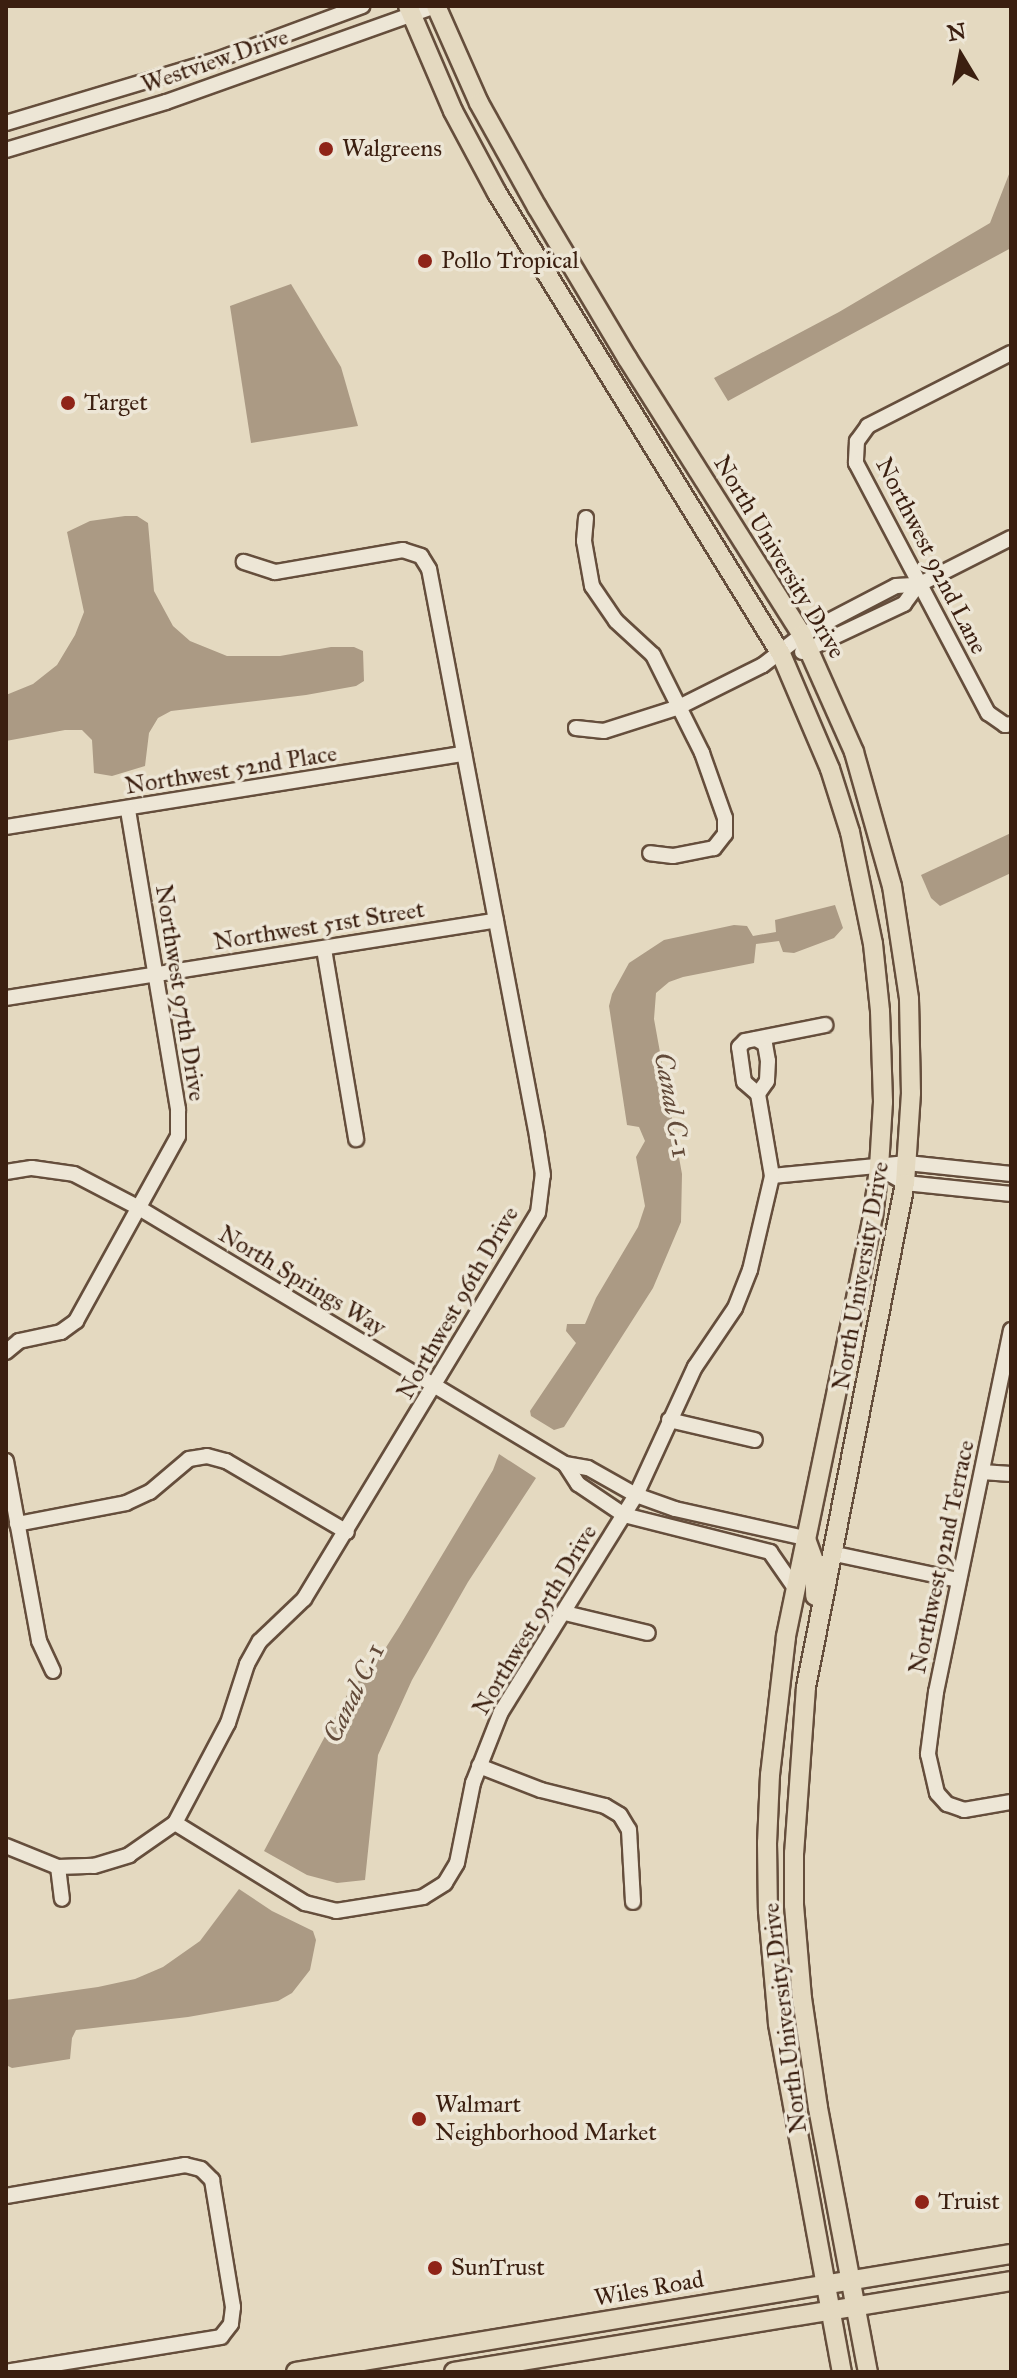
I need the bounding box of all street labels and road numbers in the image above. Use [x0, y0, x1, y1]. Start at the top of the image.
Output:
street label: Westview Drive [138, 22, 292, 100]
street label: North University Drive [707, 450, 851, 664]
street label: Northwest 92nd Lane [869, 453, 993, 659]
street label: Northwest 52nd Place [123, 739, 339, 801]
street label: Northwest 97th Drive [149, 883, 211, 1103]
street label: Northwest 51st Street [211, 895, 427, 957]
street label: North University Drive [827, 1159, 895, 1393]
street label: Northwest 96th Drive [391, 1201, 525, 1405]
street label: North Springs Way [213, 1220, 391, 1342]
street label: Northwest 92nd Terrace [903, 1437, 981, 1677]
street label: Northwest 95th Drive [467, 1520, 603, 1720]
street label: North University Drive [757, 1901, 813, 2135]
street label: Wiles Road [592, 2265, 706, 2313]

